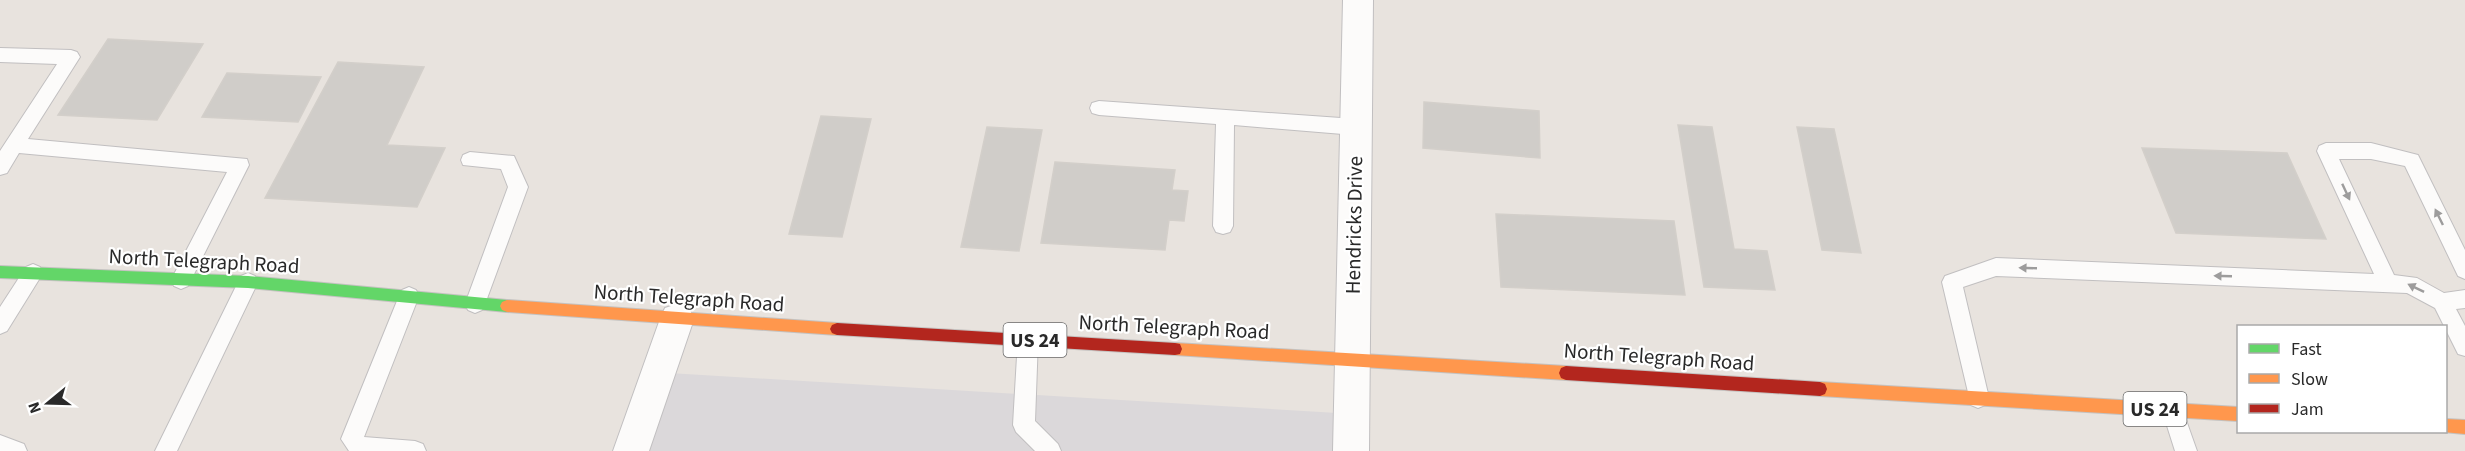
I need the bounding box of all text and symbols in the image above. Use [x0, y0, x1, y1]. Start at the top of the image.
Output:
street label: Hendricks Drive [1338, 156, 1370, 294]
one-way arrow [2341, 184, 2350, 201]
one-way arrow [2435, 209, 2444, 226]
street label: North Telegraph Road [108, 241, 300, 281]
one-way arrow [2018, 264, 2037, 273]
one-way arrow [2213, 271, 2232, 281]
street label: North Telegraph Road [593, 276, 785, 320]
one-way arrow [2408, 283, 2425, 293]
street label: North Telegraph Road [1078, 307, 1270, 347]
road number: US 24 [1004, 323, 1066, 357]
legend [2237, 325, 2447, 433]
street label: North Telegraph Road [1563, 335, 1755, 379]
text: Fast [2291, 337, 2322, 362]
text: Slow [2291, 367, 2328, 392]
north arrow [18, 373, 78, 433]
road number: US 24 [2124, 392, 2186, 426]
text: Jam [2291, 397, 2324, 422]
text: N [23, 399, 47, 416]

